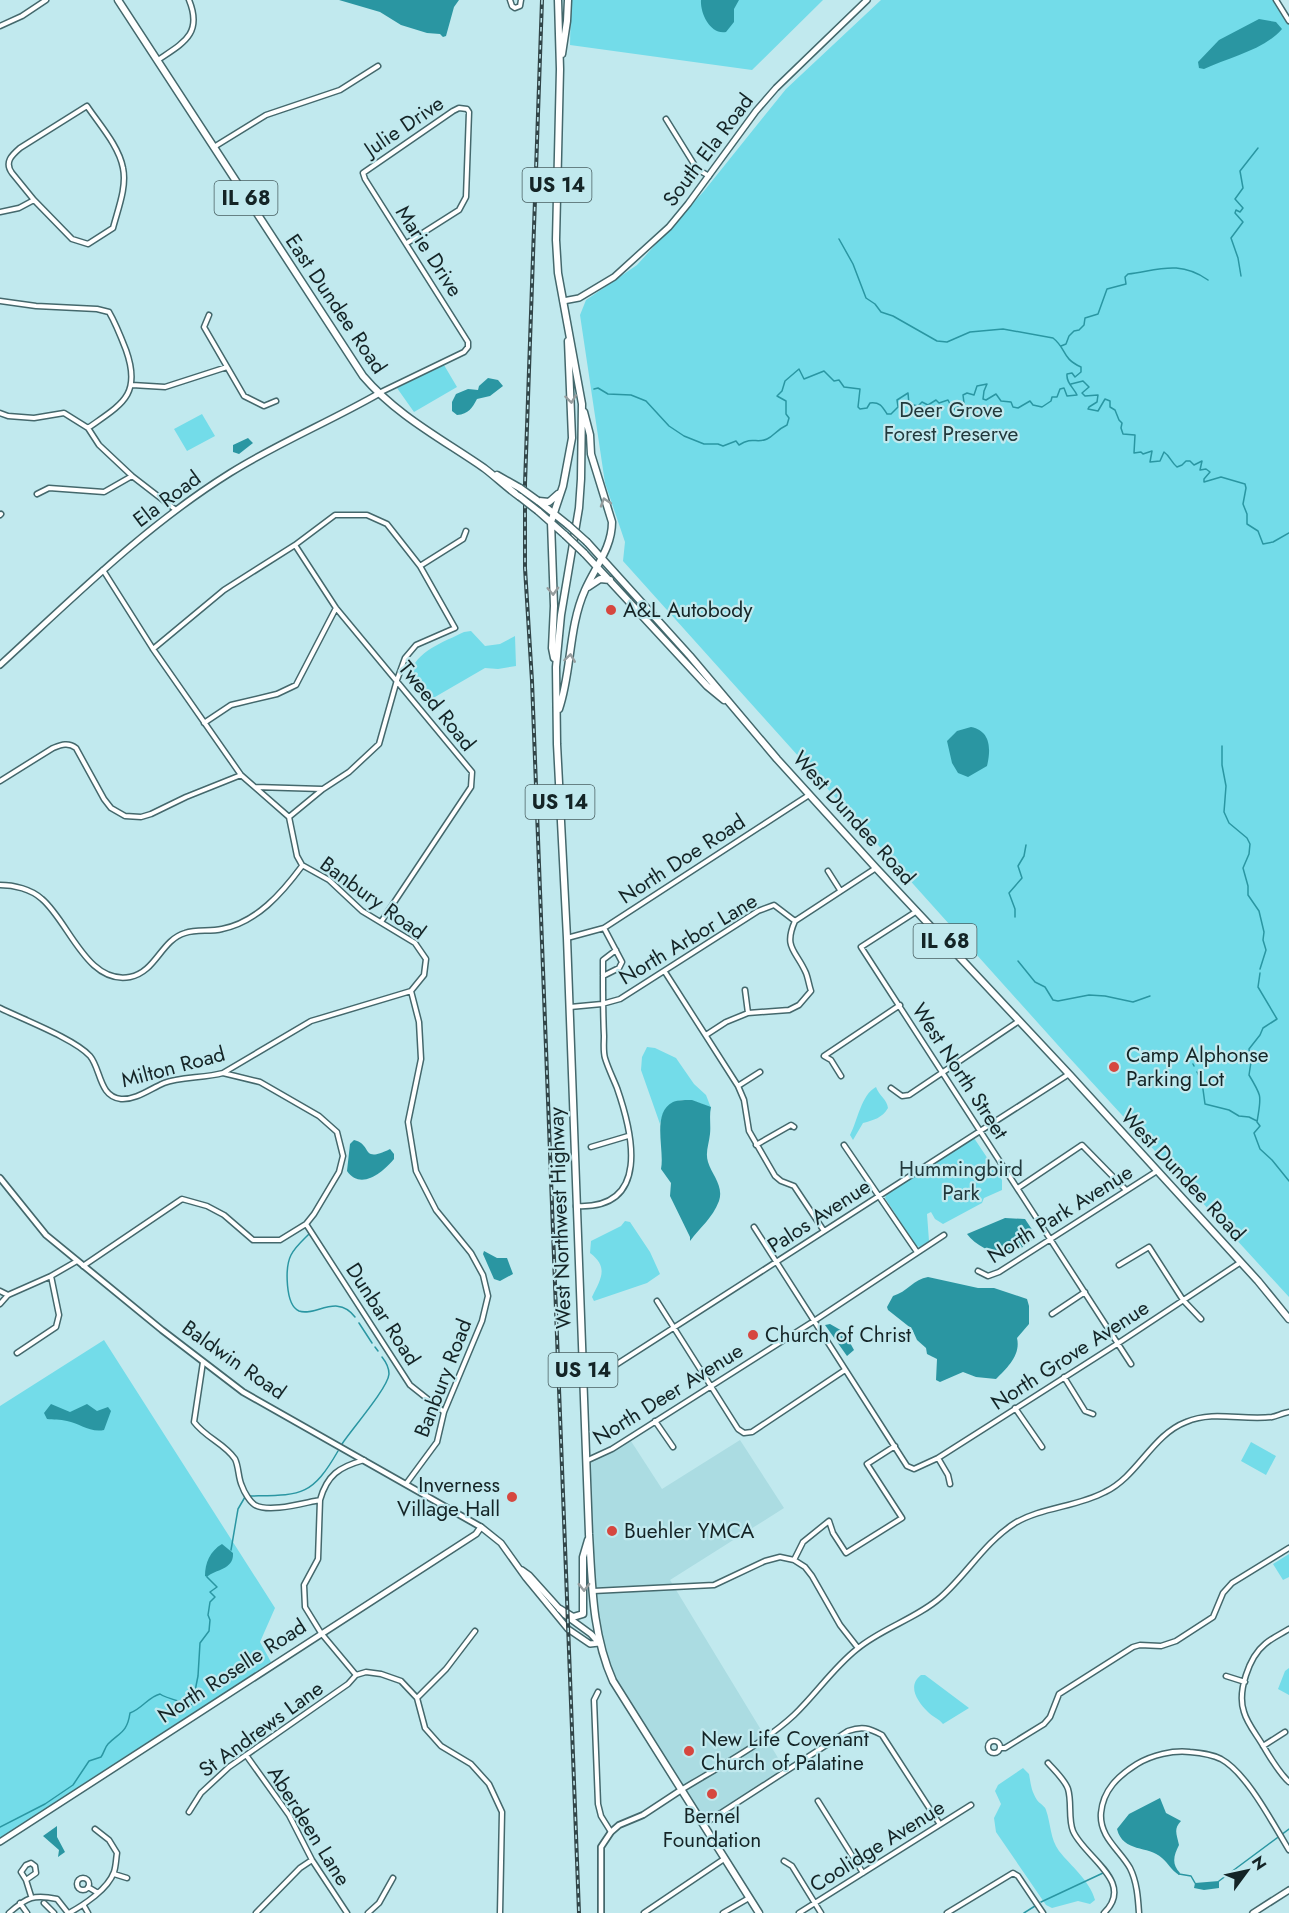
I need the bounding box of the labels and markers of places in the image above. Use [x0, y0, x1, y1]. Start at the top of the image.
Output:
place label: A&L Autobody [623, 595, 753, 625]
marker: A&L Autobody [604, 603, 618, 617]
place label: Camp Alphonse Parking Lot [1126, 1040, 1269, 1094]
marker: Camp Alphonse Parking Lot [1107, 1060, 1121, 1074]
place label: Church of Christ [765, 1320, 911, 1350]
marker: Church of Christ [746, 1328, 760, 1342]
place label: Inverness Village Hall [397, 1470, 500, 1524]
marker: Inverness Village Hall [505, 1490, 519, 1504]
place label: Buehler YMCA [624, 1516, 755, 1546]
marker: Buehler YMCA [605, 1524, 619, 1538]
place label: New Life Covenant Church of Palatine [701, 1724, 869, 1778]
marker: New Life Covenant Church of Palatine [682, 1744, 696, 1758]
marker: Bernel Foundation [705, 1787, 719, 1801]
place label: Bernel Foundation [663, 1801, 761, 1855]

